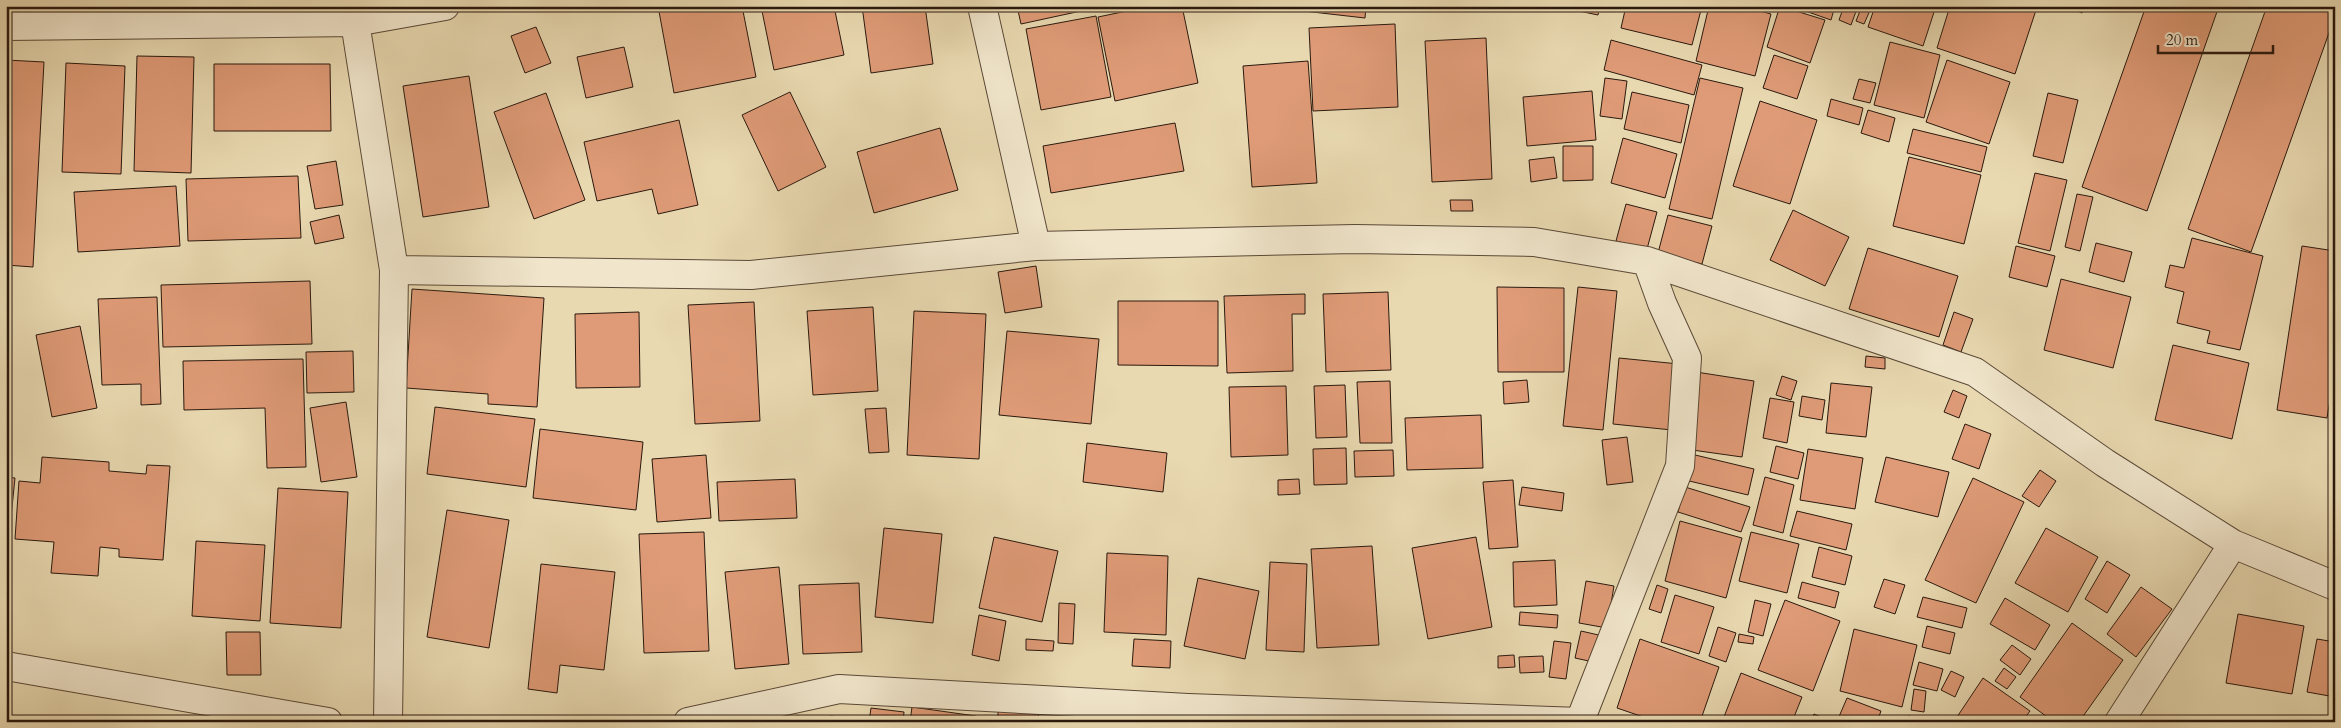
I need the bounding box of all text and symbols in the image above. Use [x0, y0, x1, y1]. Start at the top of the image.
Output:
scale bar [2158, 22, 2274, 54]
text: 20 m [2166, 30, 2198, 50]

